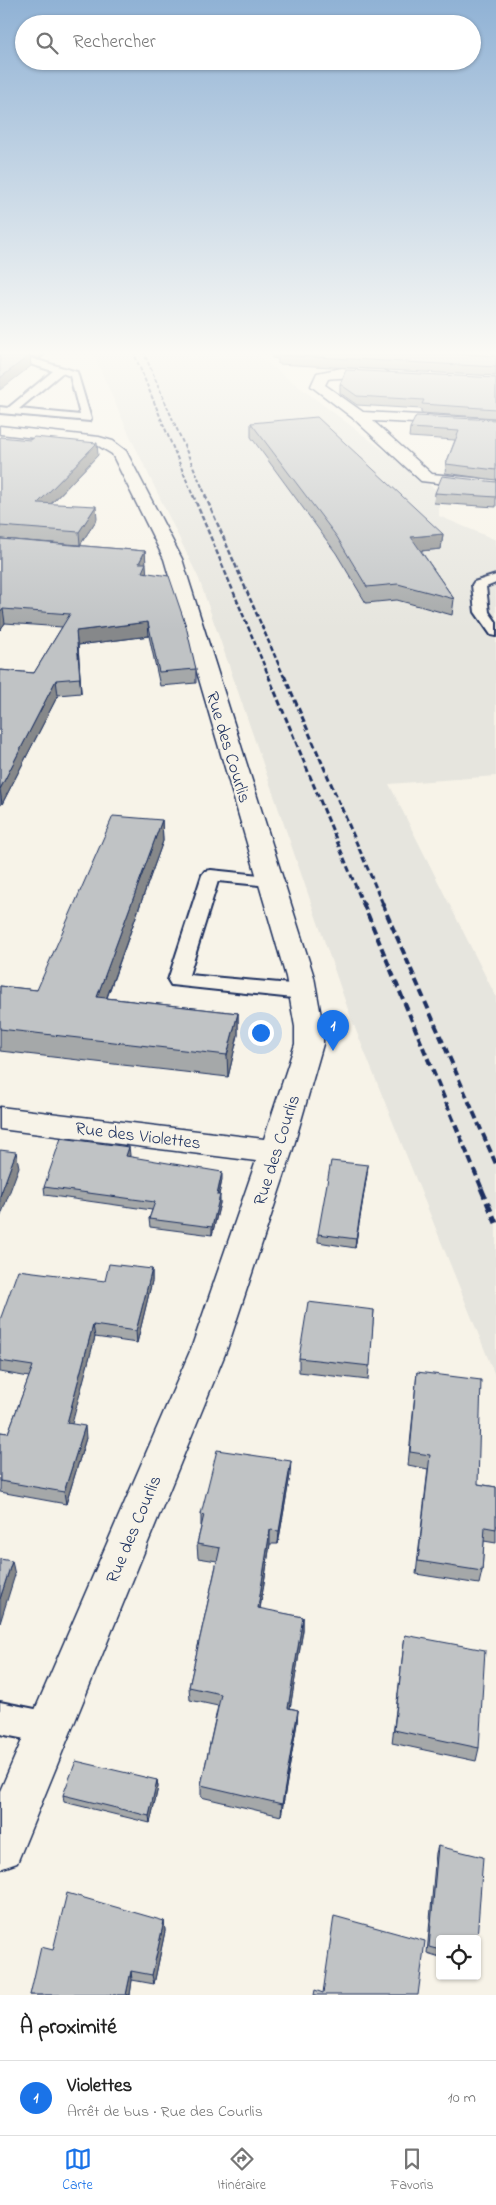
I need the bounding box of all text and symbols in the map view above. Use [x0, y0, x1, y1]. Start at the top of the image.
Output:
search box [15, 15, 481, 70]
icon: search [33, 29, 61, 57]
text: Rechercher [73, 29, 156, 56]
street label: Rue des Courlis [198, 689, 256, 806]
pin: 1 [317, 1010, 349, 1051]
your location [248, 1020, 274, 1046]
street label: Rue des Courlis [248, 1092, 308, 1209]
street label: Rue des Violettes [73, 1116, 202, 1158]
street label: Rue des Courlis [100, 1472, 169, 1588]
map controls [436, 1935, 481, 1980]
button: locate [436, 1935, 481, 1980]
text: À proximité [20, 2013, 117, 2043]
text: Violettes [67, 2073, 132, 2100]
text: 1 [33, 2086, 39, 2110]
text: 10 m [448, 2086, 476, 2110]
text: Arrêt de bus · Rue des Courlis [67, 2100, 263, 2124]
tab: Carte [62, 2145, 93, 2196]
tab: Itinéraire [217, 2145, 266, 2196]
tab: Favoris [390, 2145, 434, 2196]

